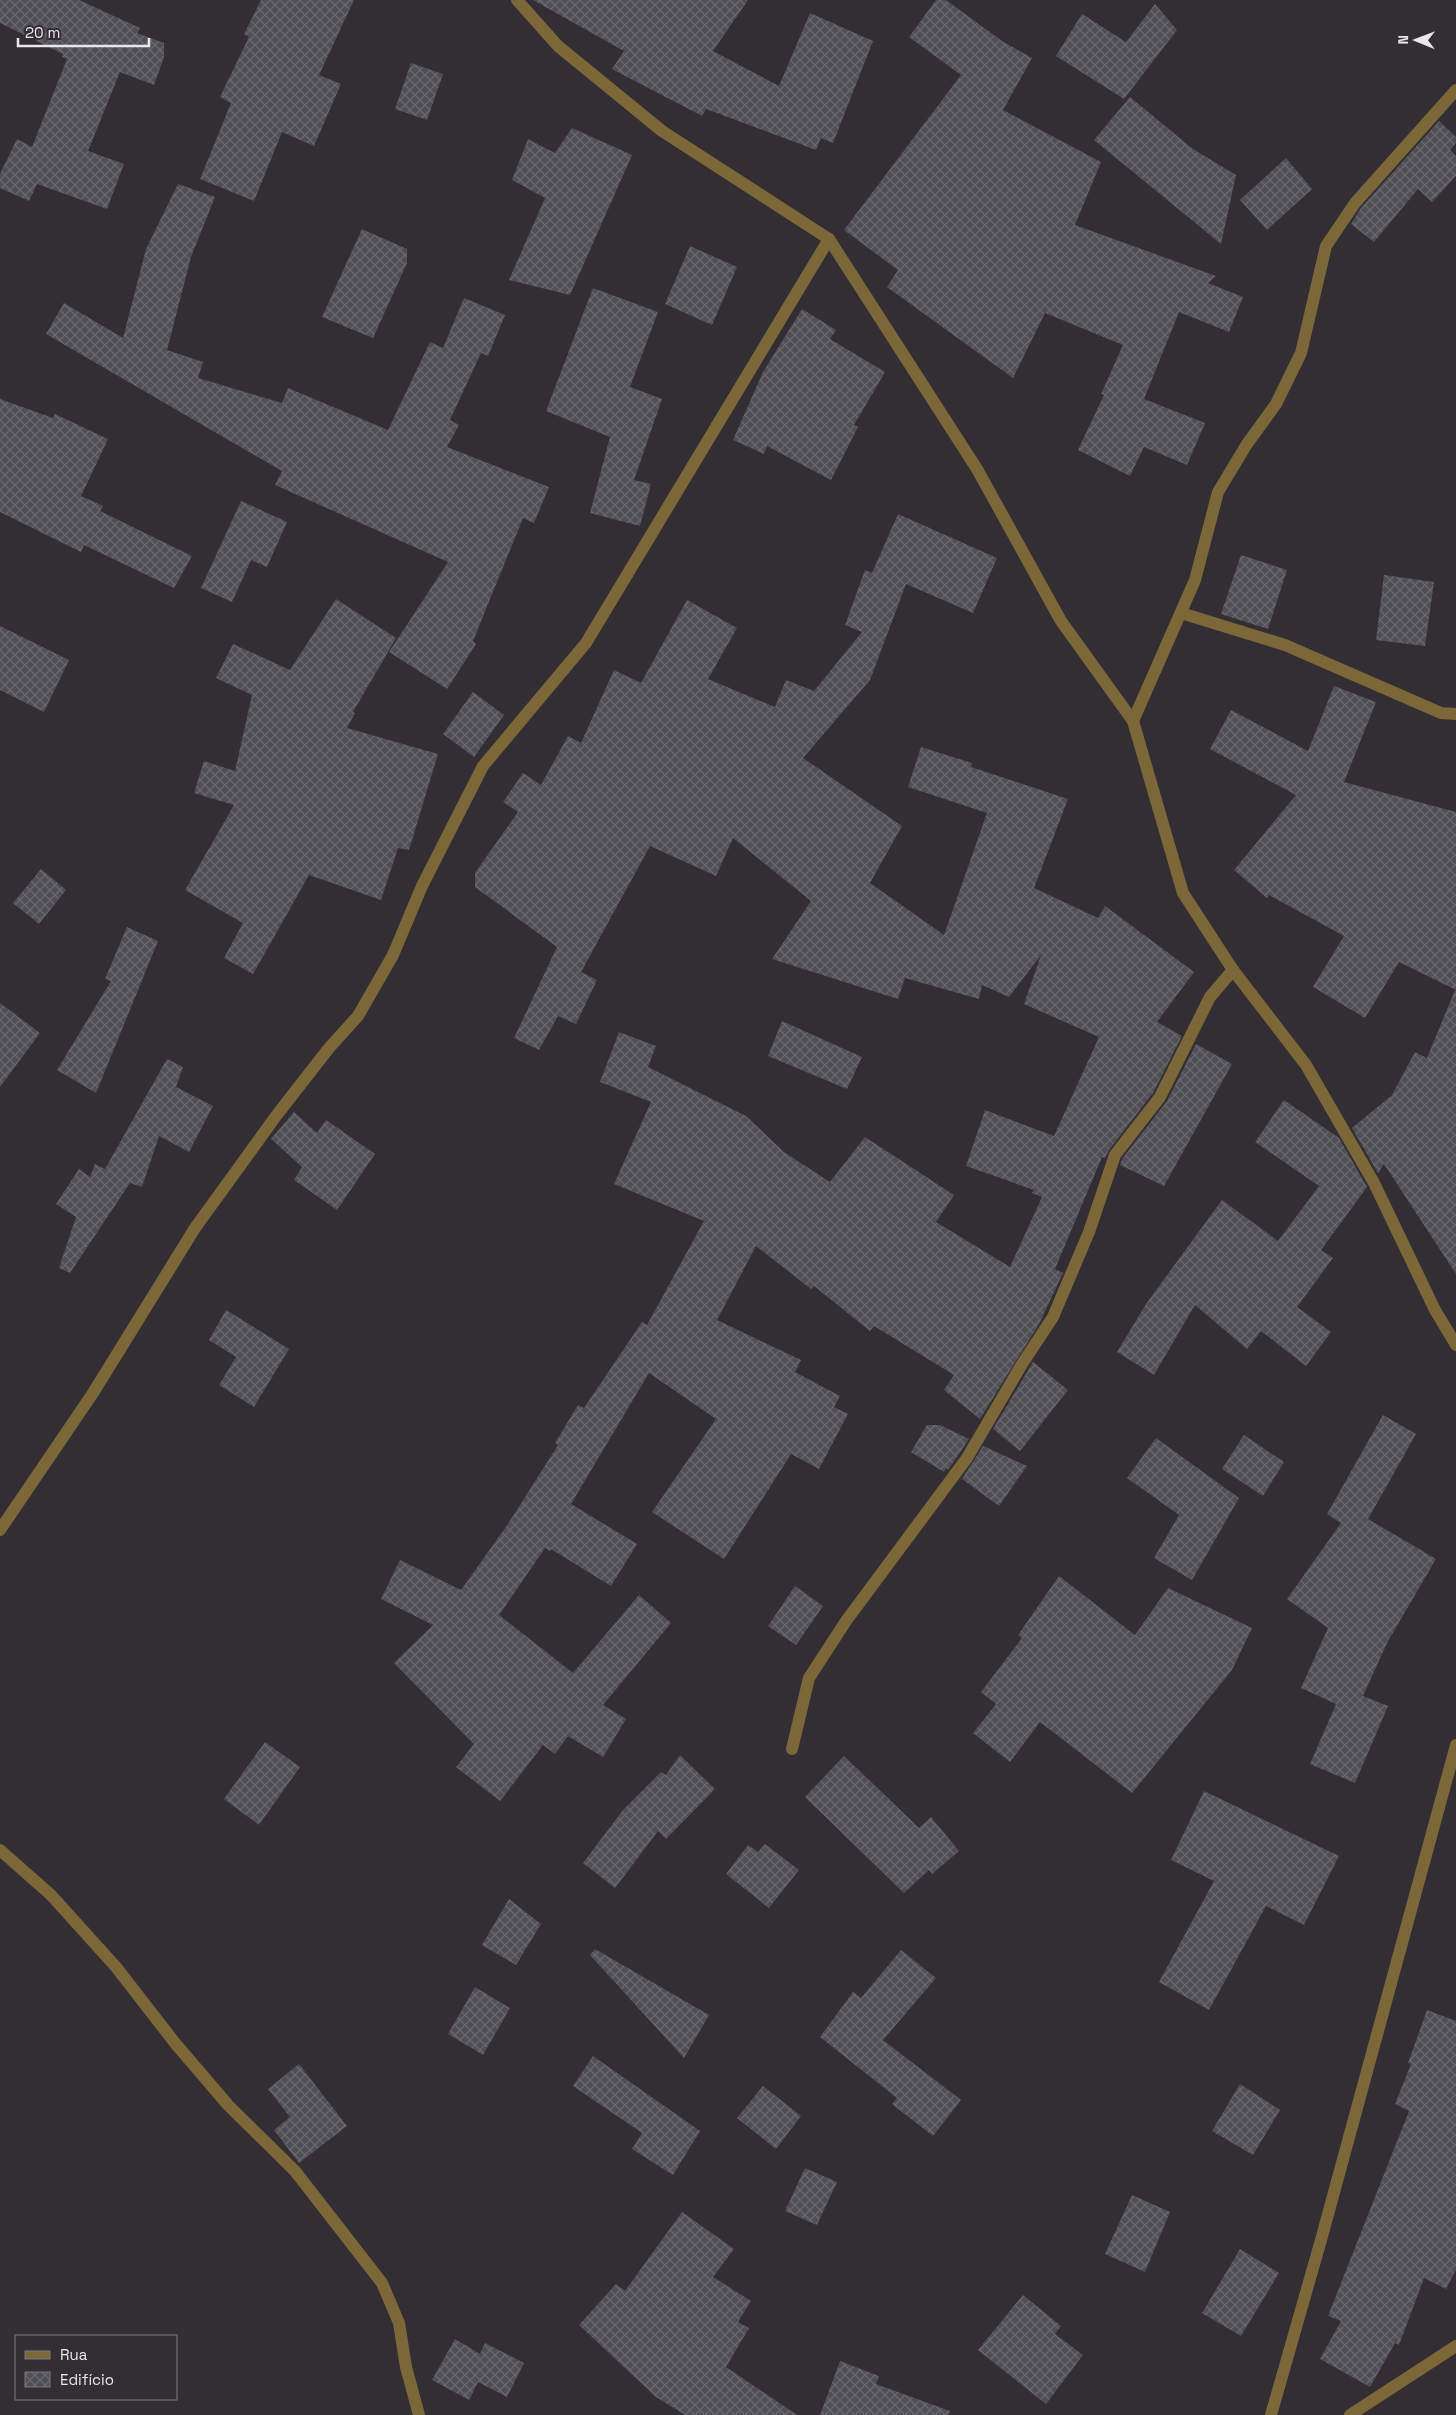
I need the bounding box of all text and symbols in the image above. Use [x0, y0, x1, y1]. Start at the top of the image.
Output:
scale bar [18, 15, 149, 47]
north arrow [1391, 15, 1441, 65]
text: 20 m [25, 23, 60, 42]
text: N [1394, 35, 1412, 45]
legend [15, 2335, 178, 2400]
text: Rua [60, 2345, 88, 2364]
text: Edifício [60, 2370, 114, 2389]

